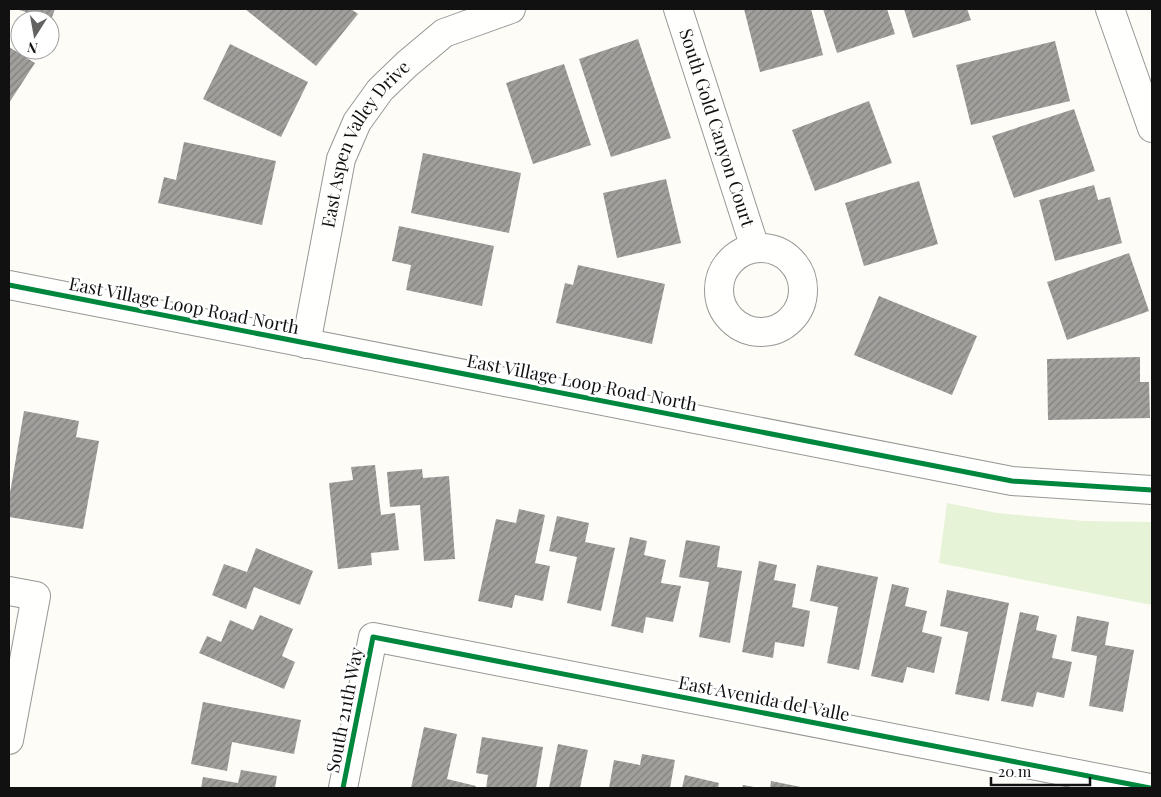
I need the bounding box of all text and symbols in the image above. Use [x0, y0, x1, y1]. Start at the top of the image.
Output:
north arrow [10, 10, 60, 60]
street label: South Gold Canyon Court [674, 26, 761, 230]
text: N [26, 38, 39, 59]
street label: East Aspen Valley Drive [315, 55, 415, 230]
street label: East Village Loop Road North [67, 271, 302, 339]
street label: East Village Loop Road North [465, 348, 700, 416]
street label: South 211th Way [320, 645, 368, 775]
street label: East Avenida del Valle [677, 670, 852, 726]
scale bar [991, 754, 1090, 786]
text: 20 m [998, 761, 1032, 781]

